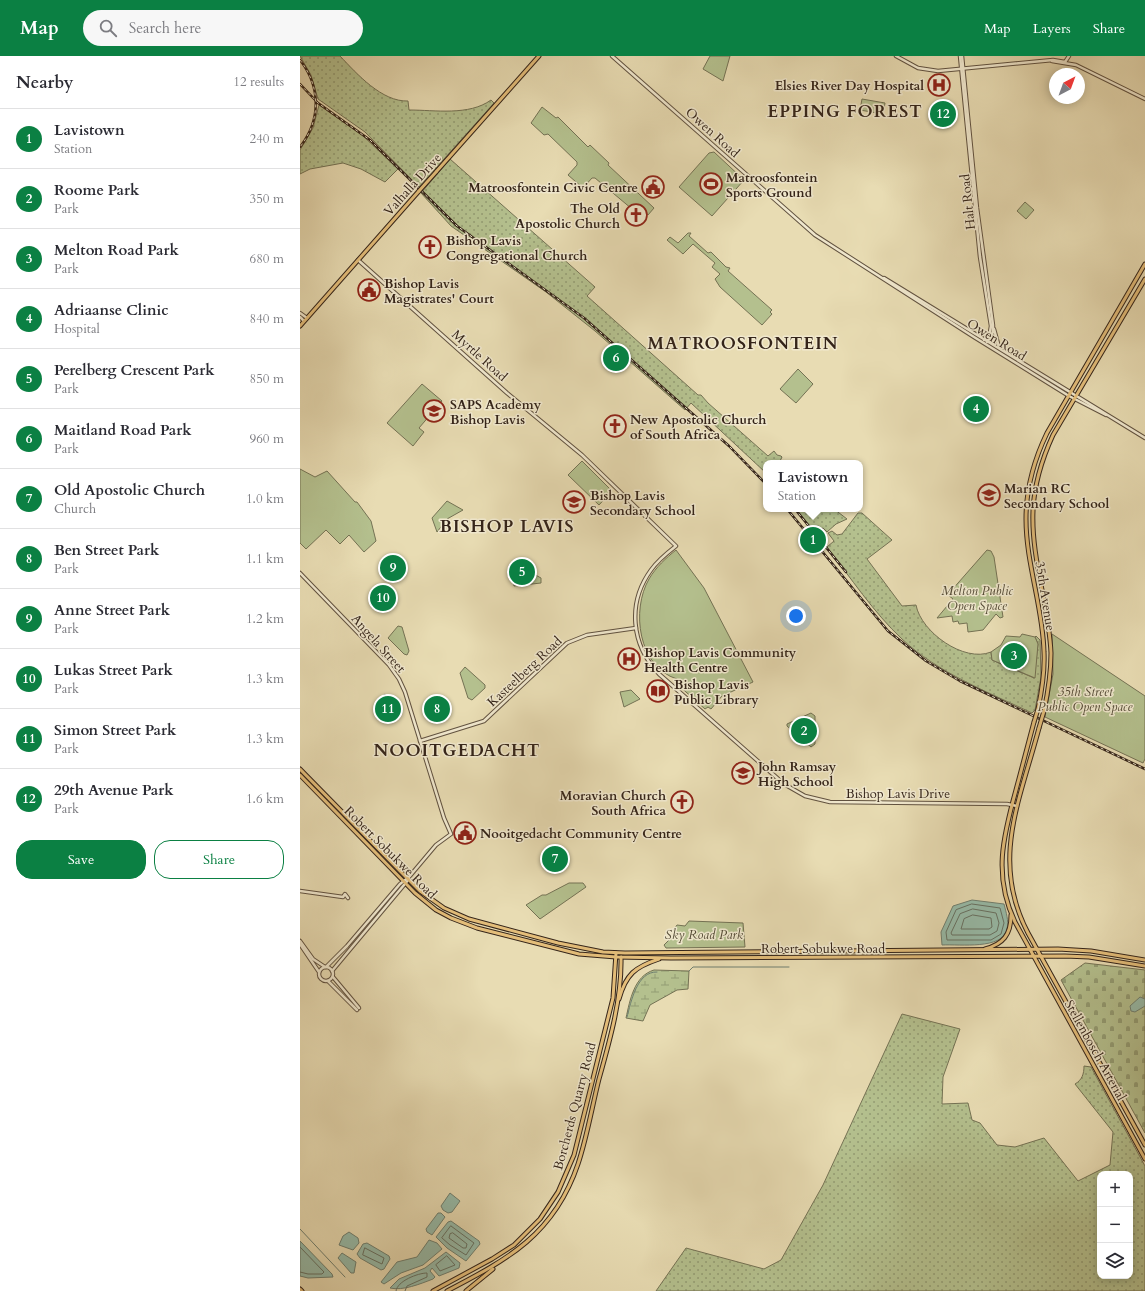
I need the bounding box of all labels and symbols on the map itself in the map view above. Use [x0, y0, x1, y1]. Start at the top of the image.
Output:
north arrow [1049, 68, 1085, 104]
hospital icon: Elsies River Day Hospital [926, 72, 952, 98]
place label: Elsies River Day Hospital [775, 77, 924, 95]
pin: 12 [930, 99, 956, 129]
district label: EPPING FOREST [767, 100, 923, 123]
street label: Owen Road [681, 104, 743, 162]
street label: Valhalla Drive [380, 149, 446, 220]
place label: Matroosfontein Sports Ground [726, 169, 818, 202]
sports icon: Matroosfontein Sports Ground [698, 171, 724, 197]
street label: Halt Road [956, 173, 980, 231]
public building icon: Matroosfontein Civic Centre [640, 174, 666, 200]
place label: Matroosfontein Civic Centre [468, 179, 638, 197]
place label: The Old Apostolic Church [515, 200, 621, 233]
church icon: The Old Apostolic Church [623, 202, 649, 228]
place label: Bishop Lavis Congregational Church [446, 232, 587, 265]
church icon: Bishop Lavis Congregational Church [417, 234, 443, 260]
place label: Bishop Lavis Magistrates' Court [384, 275, 494, 308]
public building icon: Bishop Lavis Magistrates' Court [356, 277, 382, 303]
street label: Owen Road [963, 314, 1030, 365]
street label: Myrtle Road [448, 326, 511, 386]
district label: MATROOSFONTEIN [647, 332, 839, 355]
pin: 6 [603, 343, 629, 373]
pin: 4 [963, 394, 989, 424]
place label: SAPS Academy Bishop Lavis [450, 396, 542, 429]
school or university icon: SAPS Academy Bishop Lavis [421, 398, 447, 424]
place label: New Apostolic Church of South Africa [630, 411, 766, 444]
church icon: New Apostolic Church of South Africa [602, 413, 628, 439]
place label: Marian RC Secondary School [1004, 480, 1109, 513]
school or university icon: Marian RC Secondary School [976, 482, 1002, 508]
place label: Bishop Lavis Secondary School [590, 487, 695, 520]
school or university icon: Bishop Lavis Secondary School [561, 489, 587, 515]
district label: BISHOP LAVIS [440, 515, 574, 538]
pin: 1 [800, 525, 826, 555]
pin: 9 [380, 553, 406, 583]
pin: 5 [509, 557, 535, 587]
street label: 35th Avenue [1031, 560, 1059, 632]
park label: Melton Public Open Space [941, 582, 1013, 615]
pin: 10 [370, 583, 396, 613]
your location [786, 606, 806, 626]
street label: Angela Street [347, 610, 410, 677]
street label: Kasteelberg Road [483, 632, 566, 711]
pin: 3 [1001, 641, 1027, 671]
place label: Bishop Lavis Community Health Centre [644, 644, 797, 677]
hospital icon: Bishop Lavis Community Health Centre [616, 646, 642, 672]
place label: Bishop Lavis Public Library [674, 676, 759, 709]
library icon: Bishop Lavis Public Library [645, 678, 671, 704]
park label: 35th Street Public Open Space [1038, 683, 1133, 716]
pin: 11 [375, 694, 401, 724]
pin: 8 [424, 694, 450, 724]
pin: 2 [791, 716, 817, 746]
district label: NOOITGEDACHT [373, 739, 541, 762]
place label: John Ramsay High School [756, 758, 837, 791]
school or university icon: John Ramsay High School [730, 760, 756, 786]
street label: Bishop Lavis Drive [846, 785, 950, 803]
place label: Moravian Church South Africa [560, 787, 667, 820]
church icon: Moravian Church South Africa [669, 789, 695, 815]
street label: Robert Sobukwe Road [340, 802, 441, 903]
public building icon: Nooitgedacht Community Centre [452, 820, 478, 846]
place label: Nooitgedacht Community Centre [480, 825, 682, 843]
pin: 7 [542, 844, 568, 874]
park label: Sky Road Park [665, 926, 744, 944]
street label: Robert Sobukwe Road [761, 940, 885, 958]
street label: Stellenbosch Arterial [1060, 997, 1131, 1105]
street label: Borcherds Quarry Road [549, 1040, 601, 1172]

